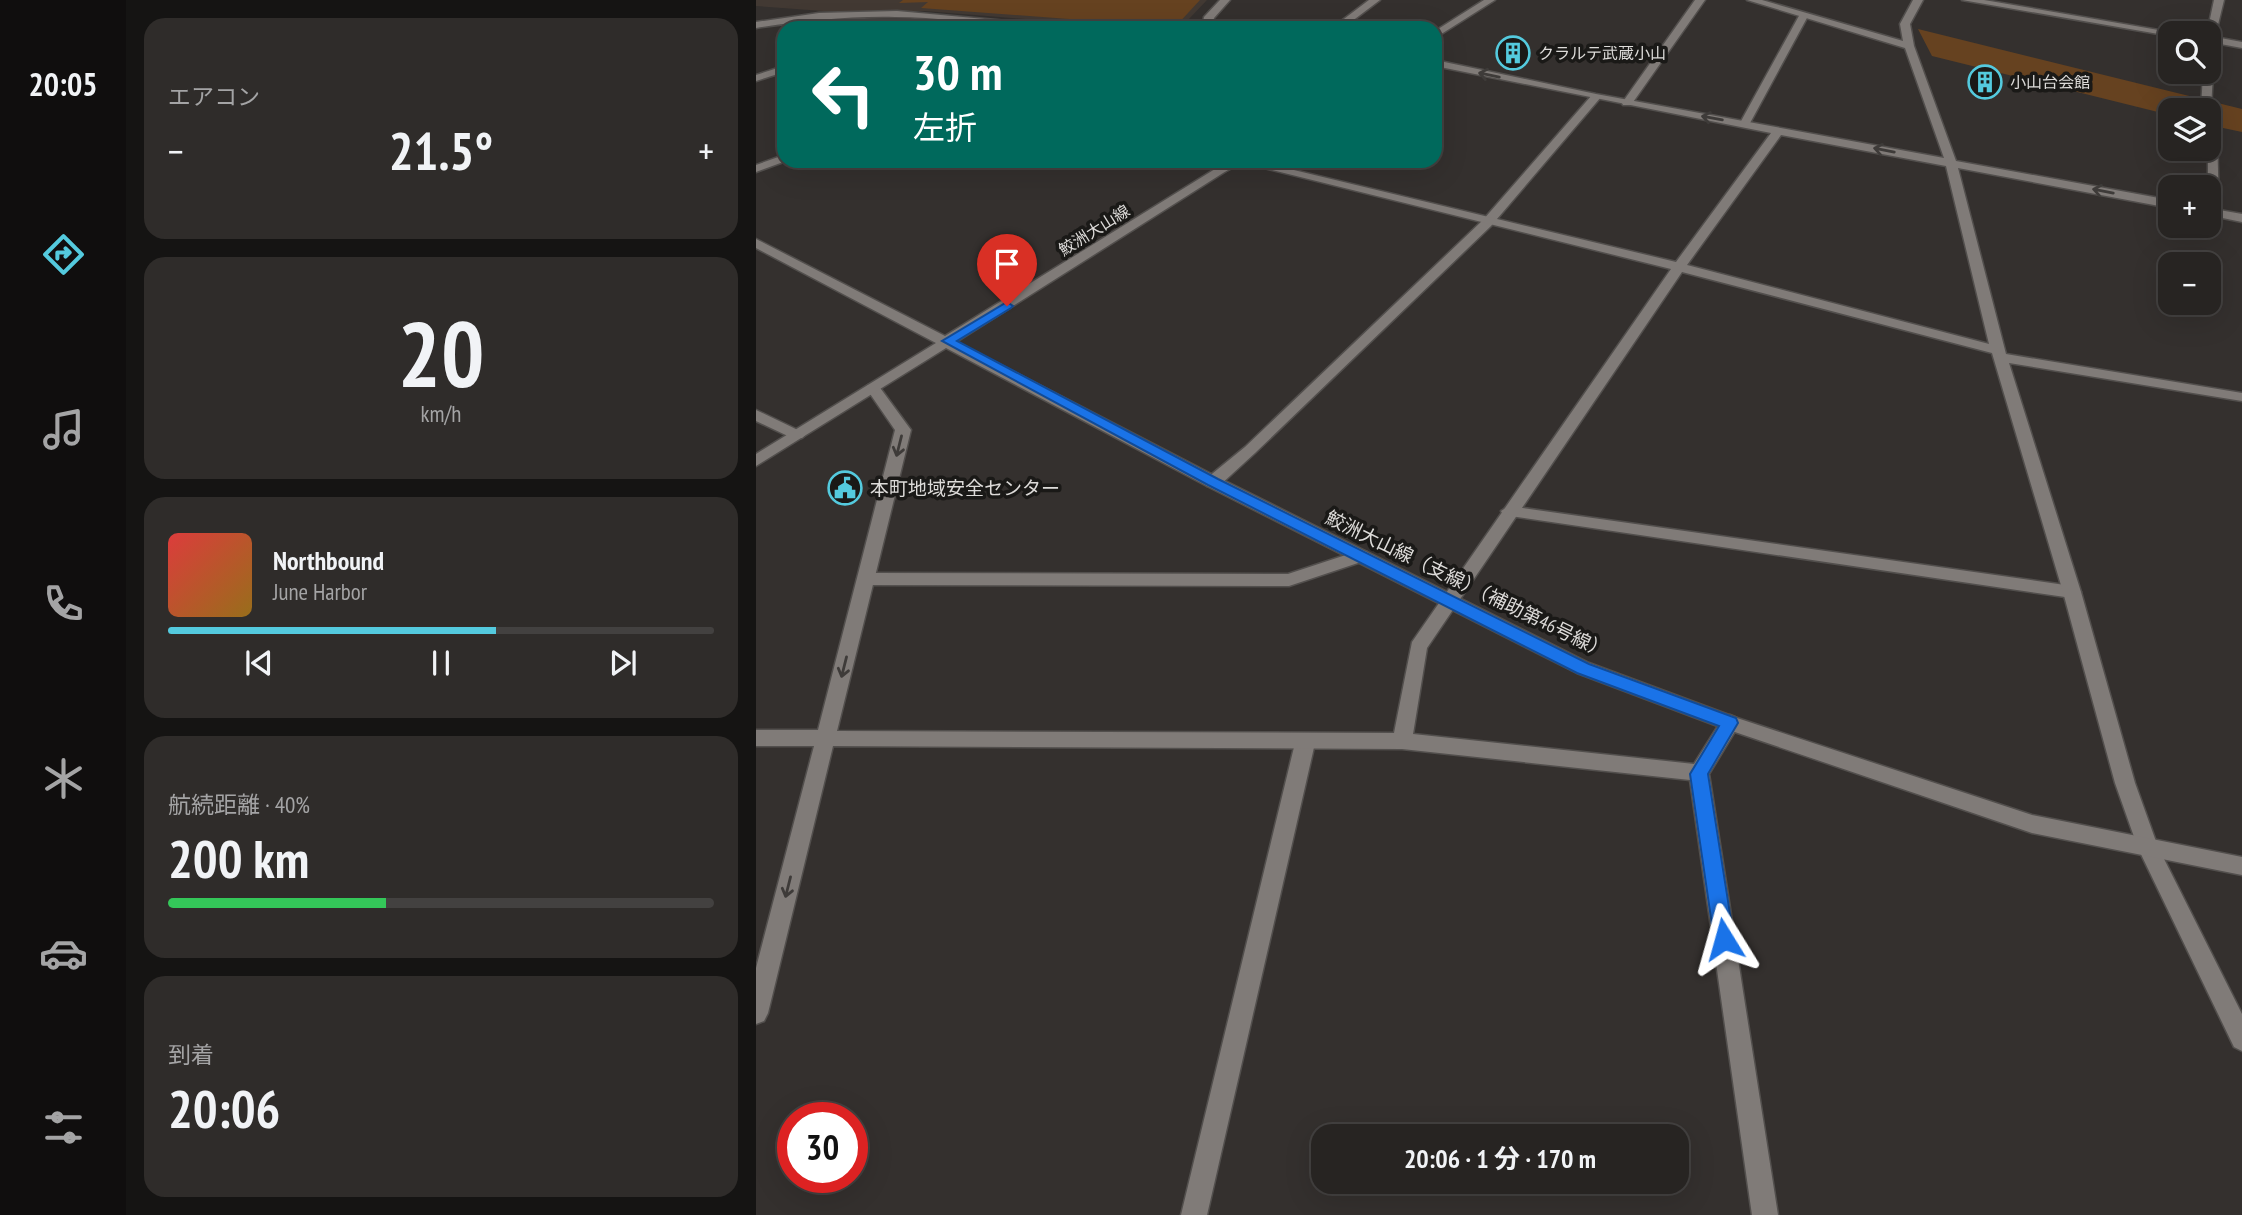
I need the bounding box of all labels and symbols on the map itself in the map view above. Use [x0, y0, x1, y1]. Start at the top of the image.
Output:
building icon: クラルテ武蔵小山 [1494, 34, 1532, 72]
place label: クラルテ武蔵小山 [1538, 43, 1666, 63]
building icon: 小山台会館 [1966, 63, 2004, 101]
one-way arrow [1478, 67, 1501, 81]
place label: 小山台会館 [2010, 72, 2090, 92]
one-way arrow [1701, 111, 1724, 124]
one-way arrow [1873, 143, 1896, 156]
one-way arrow [2092, 184, 2115, 198]
street label: 鮫洲大山線 [1055, 200, 1133, 260]
pin [977, 234, 1037, 306]
one-way arrow [892, 434, 905, 457]
public building icon: 本町地域安全センター [826, 469, 864, 507]
place label: 本町地域安全センター [870, 476, 1060, 500]
street label: 鮫洲大山線（支線）（補助第46号線） [1322, 505, 1612, 663]
one-way arrow [837, 655, 850, 678]
one-way arrow [781, 875, 794, 898]
position arrow [1687, 902, 1761, 976]
speed limit sign: 30 [777, 1102, 868, 1193]

